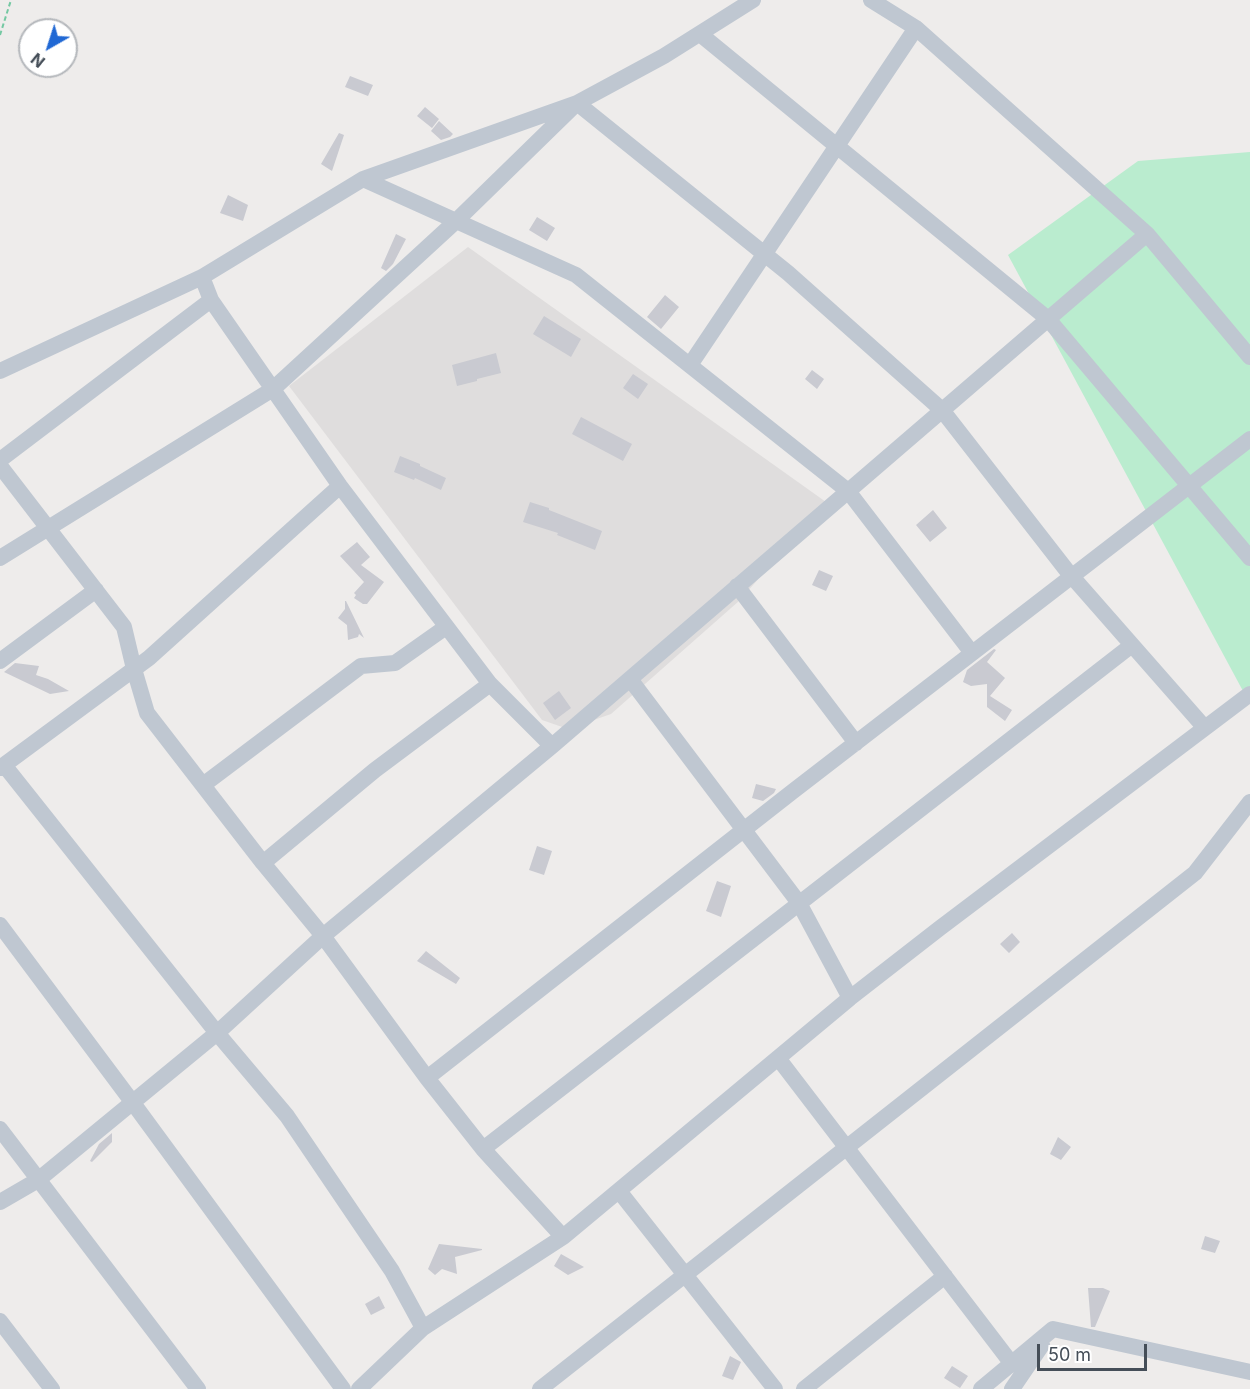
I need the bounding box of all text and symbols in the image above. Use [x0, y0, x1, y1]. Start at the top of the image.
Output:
north arrow [18, 18, 78, 78]
text: N [27, 49, 49, 72]
scale bar [1040, 1332, 1150, 1370]
text: 50 m [1048, 1344, 1091, 1365]

